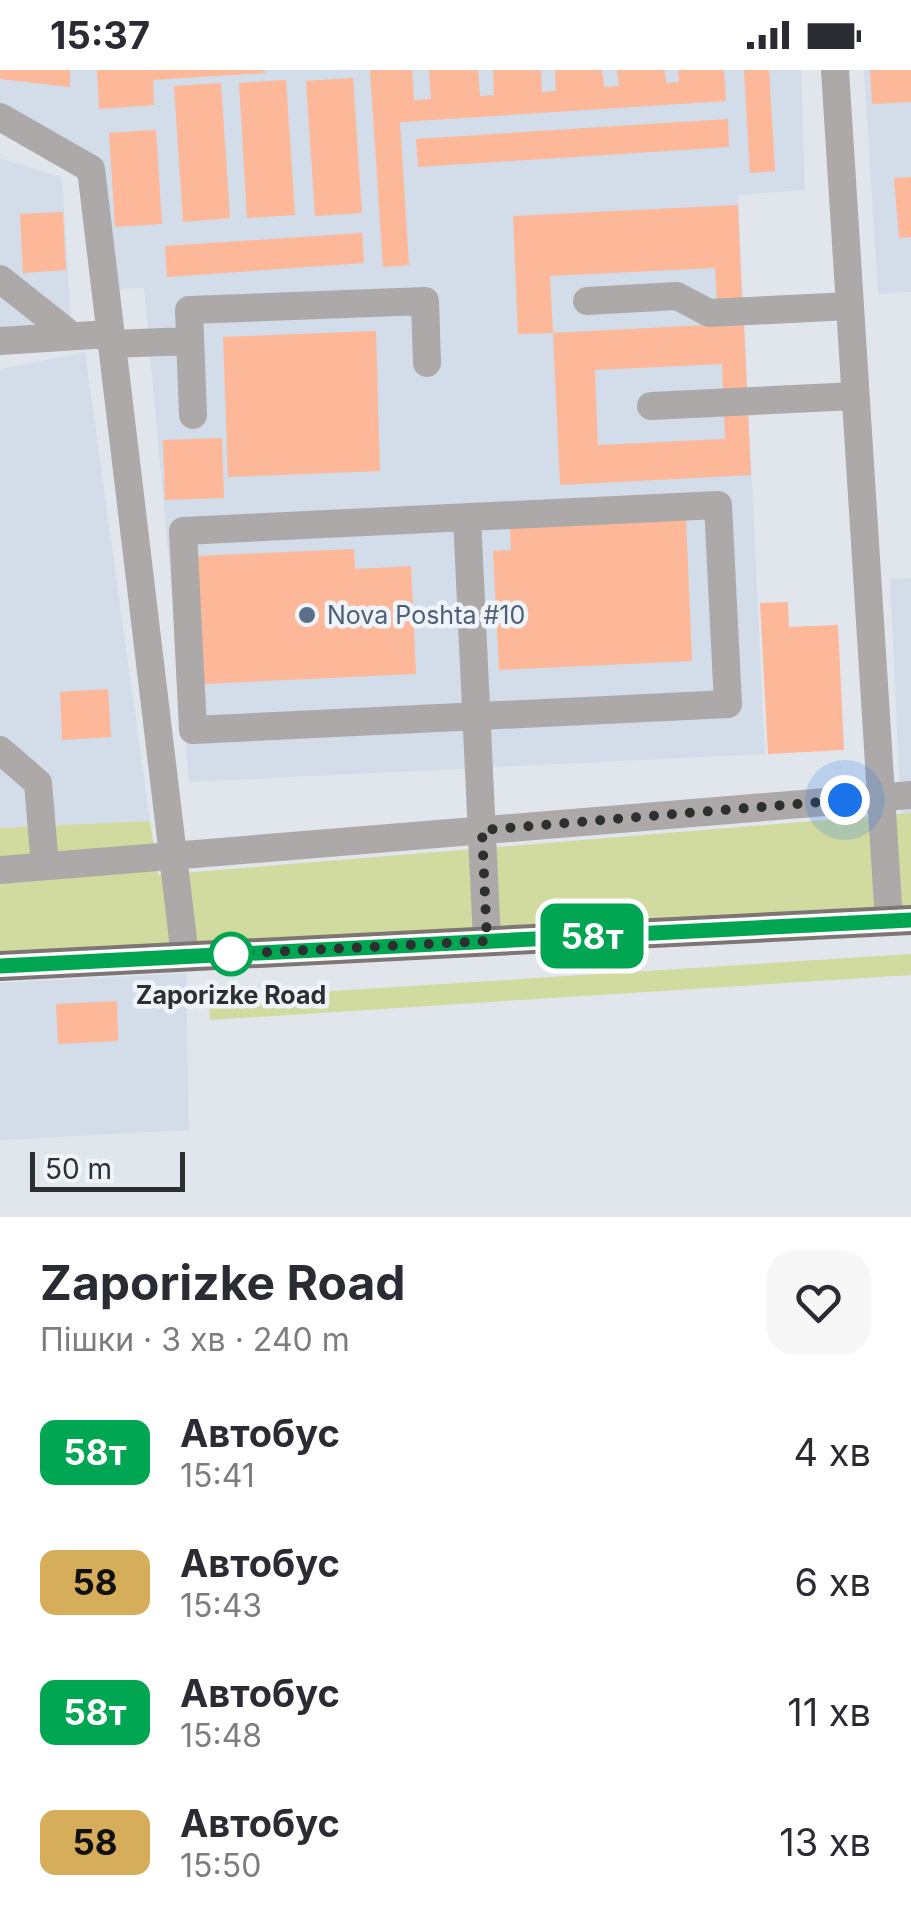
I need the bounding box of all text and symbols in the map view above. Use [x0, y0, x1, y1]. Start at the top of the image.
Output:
text: 15:37 [50, 12, 150, 58]
place label: Nova Poshta #10 [327, 600, 525, 630]
marker: Nova Poshta #10 [296, 604, 318, 626]
your location [820, 775, 870, 825]
line badge: 58т [534, 904, 650, 968]
text: 58т [560, 915, 624, 957]
marker: Zaporizke Road [210, 933, 252, 975]
place label: Zaporizke Road [136, 980, 326, 1010]
scale bar [30, 1147, 185, 1192]
text: 50 m [45, 1152, 112, 1186]
button: heart [766, 1250, 871, 1355]
text: Zaporizke Road [40, 1253, 406, 1312]
text: Пішки · 3 хв · 240 m [40, 1320, 350, 1359]
text: Автобус [180, 1410, 340, 1456]
text: 4 хв [794, 1429, 871, 1475]
text: 58т [63, 1431, 127, 1473]
text: 15:41 [180, 1456, 255, 1495]
text: Автобус [180, 1540, 340, 1586]
text: 6 хв [795, 1559, 871, 1605]
text: 58 [72, 1561, 118, 1603]
text: 15:43 [180, 1586, 262, 1625]
text: Автобус [180, 1670, 340, 1716]
text: 11 хв [787, 1689, 871, 1735]
text: 58т [63, 1691, 127, 1733]
text: 15:48 [180, 1716, 262, 1755]
text: Автобус [180, 1800, 340, 1846]
text: 13 хв [779, 1819, 871, 1865]
text: 58 [72, 1821, 118, 1863]
text: 15:50 [180, 1846, 261, 1885]

